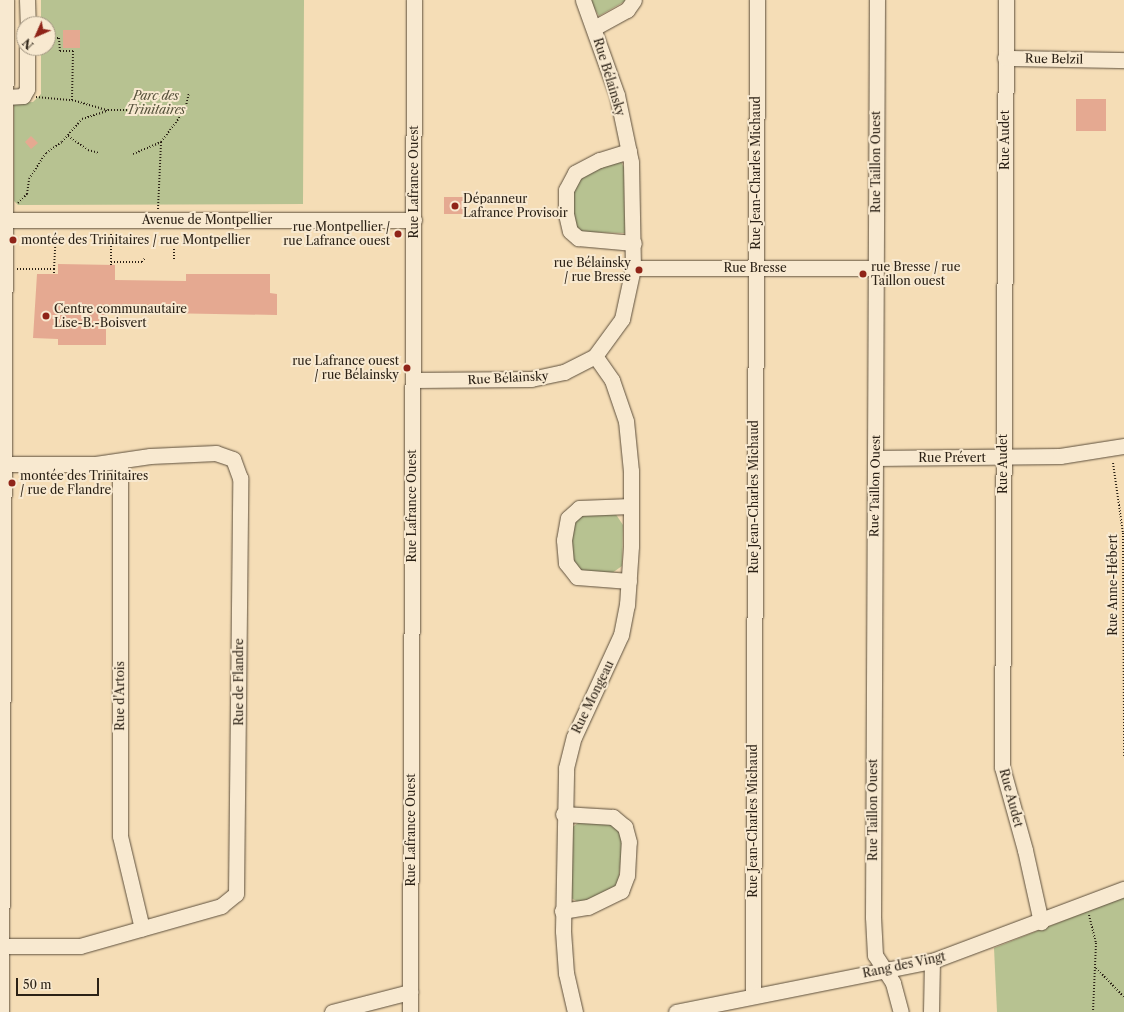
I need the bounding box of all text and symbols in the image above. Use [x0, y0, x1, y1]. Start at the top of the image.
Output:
north arrow [16, 16, 56, 56]
text: N [20, 35, 37, 52]
street label: Rue Bélainsky [590, 36, 628, 118]
street label: Rue Belzil [1025, 51, 1083, 67]
park label: Parc des Trinitaires [127, 89, 185, 117]
street label: Rue Jean-Charles Michaud [749, 96, 763, 250]
street label: Rue Audet [998, 110, 1012, 170]
street label: Rue Taillon Ouest [869, 111, 883, 213]
street label: Rue Lafrance Ouest [407, 125, 421, 239]
place label: Dépanneur Lafrance Provisoir [463, 192, 568, 220]
marker: Dépanneur Lafrance Provisoir [450, 201, 460, 211]
street label: Avenue de Montpellier [142, 213, 272, 227]
place label: rue Montpellier / rue Lafrance ouest [283, 220, 390, 248]
marker: rue Montpellier / rue Lafrance ouest [393, 229, 403, 239]
place label: montée des Trinitaires / rue Montpellier [21, 233, 250, 247]
marker: montée des Trinitaires / rue Montpellier [8, 235, 18, 245]
place label: rue Bélainsky / rue Bresse [554, 256, 631, 284]
place label: rue Bresse / rue Taillon ouest [871, 260, 960, 288]
street label: Rue Bresse [723, 261, 787, 275]
marker: rue Bélainsky / rue Bresse [634, 265, 644, 275]
marker: rue Bresse / rue Taillon ouest [858, 269, 868, 279]
place label: Centre communautaire Lise-B.-Boisvert [54, 302, 187, 330]
marker: Centre communautaire Lise-B.-Boisvert [41, 311, 51, 321]
place label: rue Lafrance ouest / rue Bélainsky [292, 354, 399, 382]
marker: rue Lafrance ouest / rue Bélainsky [402, 363, 412, 373]
street label: Rue Bélainsky [467, 369, 549, 387]
street label: Rue Jean-Charles Michaud [747, 420, 761, 574]
street label: Rue Audet [996, 434, 1010, 494]
street label: Rue Taillon Ouest [867, 435, 883, 537]
street label: Rue Lafrance Ouest [405, 449, 419, 563]
street label: Rue Prévert [918, 451, 986, 465]
place label: montée des Trinitaires / rue de Flandre [20, 469, 149, 497]
marker: montée des Trinitaires / rue de Flandre [7, 478, 17, 488]
street label: Rue Anne-Hébert [1106, 534, 1120, 636]
street label: Rue de Flandre [232, 638, 246, 726]
street label: Rue Mongeau [569, 658, 617, 736]
street label: Rue d'Artois [113, 661, 127, 731]
street label: Rue Jean-Charles Michaud [746, 744, 760, 898]
street label: Rue Taillon Ouest [866, 759, 880, 861]
street label: Rue Audet [996, 767, 1026, 829]
street label: Rue Lafrance Ouest [404, 773, 418, 887]
street label: Rang des Vingt [861, 949, 947, 981]
scale bar [18, 970, 101, 996]
text: 50 m [23, 977, 52, 992]

